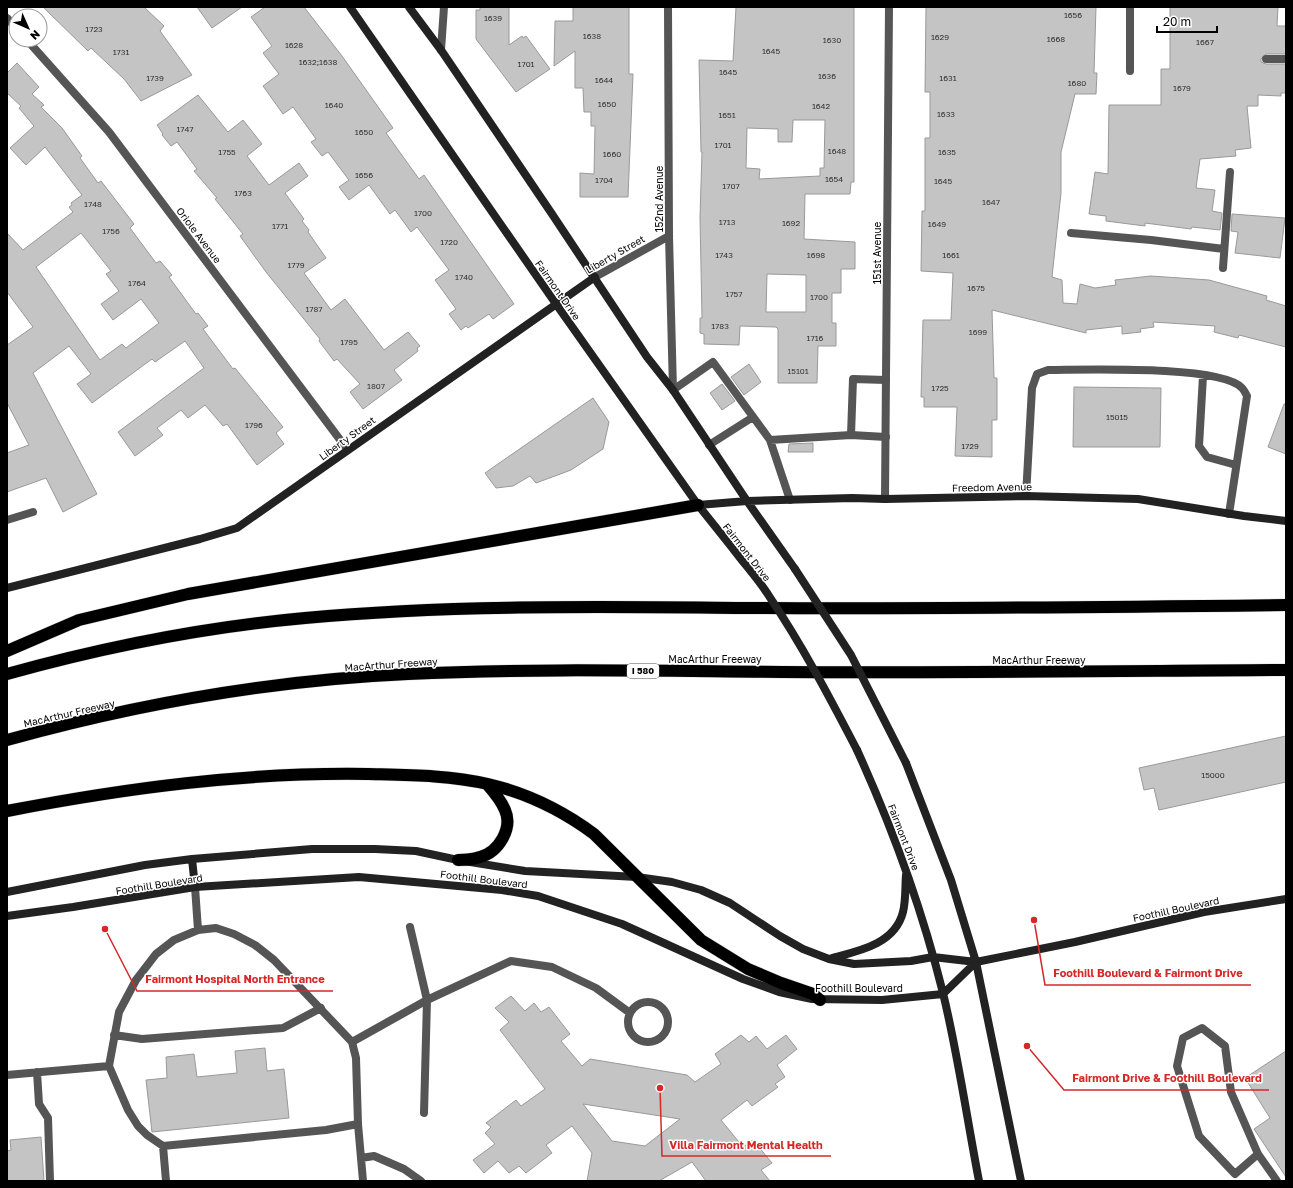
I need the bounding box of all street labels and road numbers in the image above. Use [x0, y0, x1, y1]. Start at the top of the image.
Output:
street label: 152nd Avenue [653, 166, 665, 232]
street label: Oriole Avenue [174, 205, 224, 265]
street label: 151st Avenue [871, 222, 883, 284]
street label: Liberty Street [583, 232, 647, 276]
street label: Fairmont Drive [533, 258, 583, 322]
street label: Liberty Street [317, 414, 377, 462]
street label: Freedom Avenue [952, 480, 1032, 494]
street label: Fairmont Drive [721, 521, 773, 583]
street label: MacArthur Freeway [668, 653, 762, 665]
street label: MacArthur Freeway [992, 654, 1086, 666]
street label: MacArthur Freeway [344, 655, 438, 673]
road number: I 580 [627, 664, 659, 678]
street label: MacArthur Freeway [22, 697, 116, 729]
street label: Fairmont Drive [886, 802, 922, 872]
street label: Foothill Boulevard [440, 868, 528, 890]
street label: Foothill Boulevard [115, 871, 203, 897]
street label: Foothill Boulevard [1132, 894, 1220, 924]
street label: Foothill Boulevard [815, 982, 903, 994]

